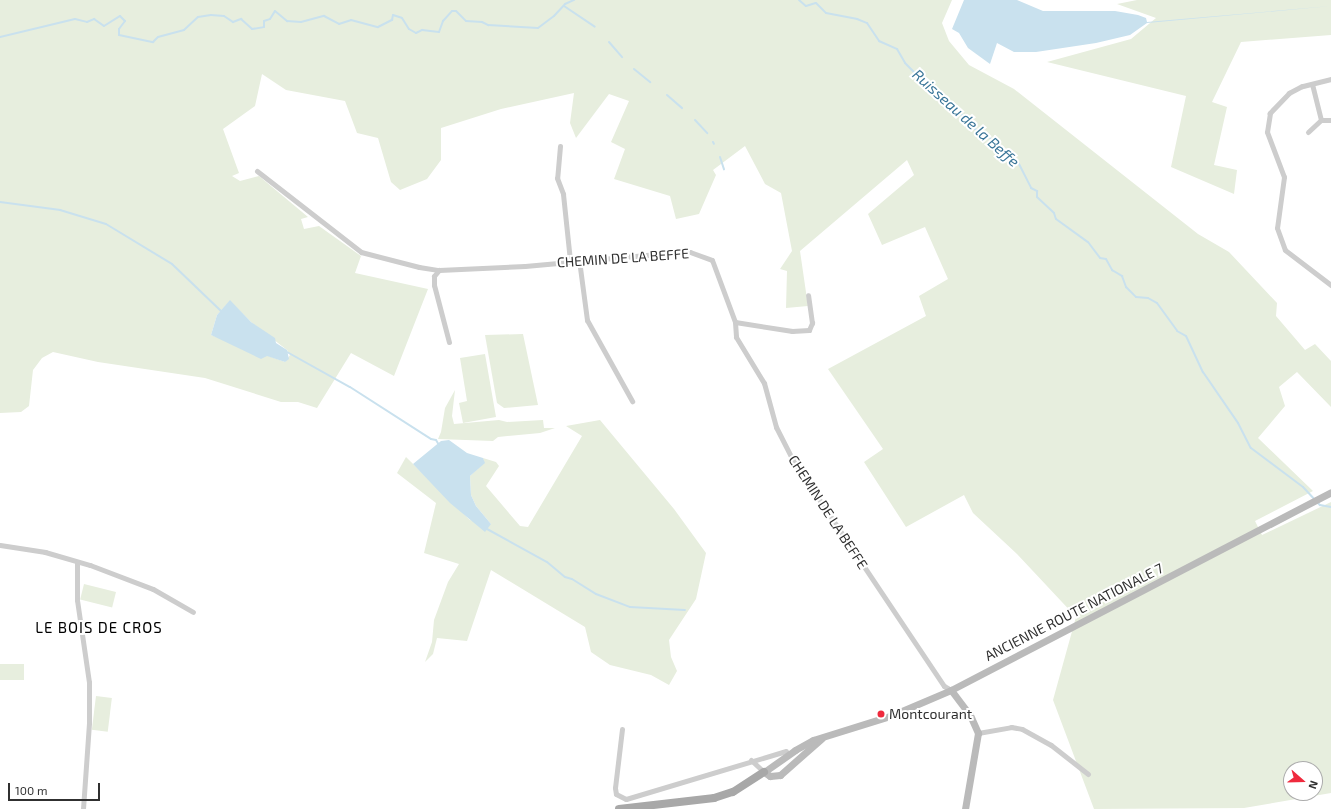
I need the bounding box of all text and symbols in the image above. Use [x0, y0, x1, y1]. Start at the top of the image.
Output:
water label: Ruisseau de la Beffe [909, 65, 1023, 171]
street label: CHEMIN DE LA BEFFE [556, 245, 690, 271]
street label: CHEMIN DE LA BEFFE [785, 452, 871, 572]
street label: ANCIENNE ROUTE NATIONALE 7 [982, 560, 1166, 664]
district label: LE BOIS DE CROS [35, 619, 163, 637]
place label: Montcourant [889, 706, 972, 722]
marker: Montcourant [876, 709, 886, 719]
north arrow [1283, 761, 1323, 801]
scale bar [10, 775, 102, 801]
text: N [1306, 779, 1321, 791]
text: 100 m [15, 783, 47, 797]

